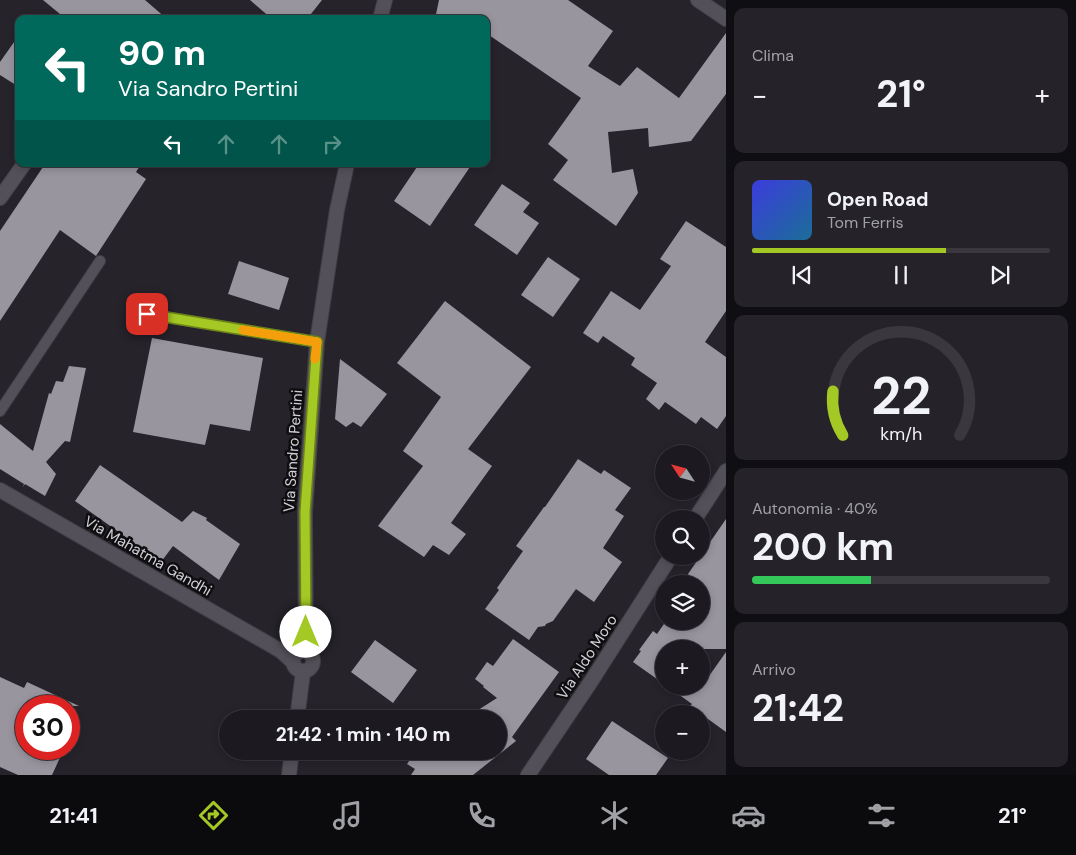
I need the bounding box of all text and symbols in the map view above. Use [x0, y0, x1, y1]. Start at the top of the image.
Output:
text: 90 m [118, 30, 206, 76]
icon: left [35, 35, 100, 100]
text: Clima [752, 45, 794, 66]
text: 21° [876, 69, 926, 119]
text: Via Sandro Pertini [118, 74, 298, 103]
text: − [752, 77, 767, 114]
text: + [1035, 77, 1050, 114]
icon: left [159, 130, 187, 158]
icon: ahead [212, 130, 240, 158]
icon: ahead [265, 130, 293, 158]
icon: right [318, 130, 346, 158]
text: Open Road [827, 187, 929, 212]
text: Tom Ferris [827, 212, 904, 233]
icon: previous [788, 261, 816, 289]
icon: pause [887, 261, 915, 289]
icon: next [986, 261, 1014, 289]
pin [126, 293, 168, 335]
icon: arrive [133, 300, 161, 328]
text: 22 [871, 362, 931, 430]
street label: Via Sandro Pertini [279, 389, 307, 513]
text: km/h [880, 422, 922, 446]
north arrow [655, 445, 710, 500]
map controls [655, 445, 710, 760]
text: Autonomia · 40% [752, 498, 878, 519]
button: search [655, 510, 710, 565]
street label: Via Mahatma Gandhi [81, 511, 215, 601]
text: 200 km [752, 522, 894, 572]
button: layers [655, 575, 710, 630]
position arrow [279, 605, 331, 657]
street label: Via Aldo Moro [552, 611, 622, 703]
button: + [655, 640, 710, 695]
text: Arrivo [752, 659, 796, 680]
text: 21:42 [752, 683, 844, 733]
speed limit sign: 30 [15, 695, 80, 760]
button: − [655, 705, 710, 760]
text: 21:42 · 1 min · 140 m [276, 722, 450, 747]
icon: directions [196, 798, 231, 833]
icon: music [330, 798, 365, 833]
icon: phone [464, 798, 499, 833]
icon: climate [597, 798, 632, 833]
icon: car [731, 798, 766, 833]
icon: filters [864, 798, 899, 833]
text: 21:41 [49, 801, 98, 830]
text: 21° [998, 801, 1027, 830]

